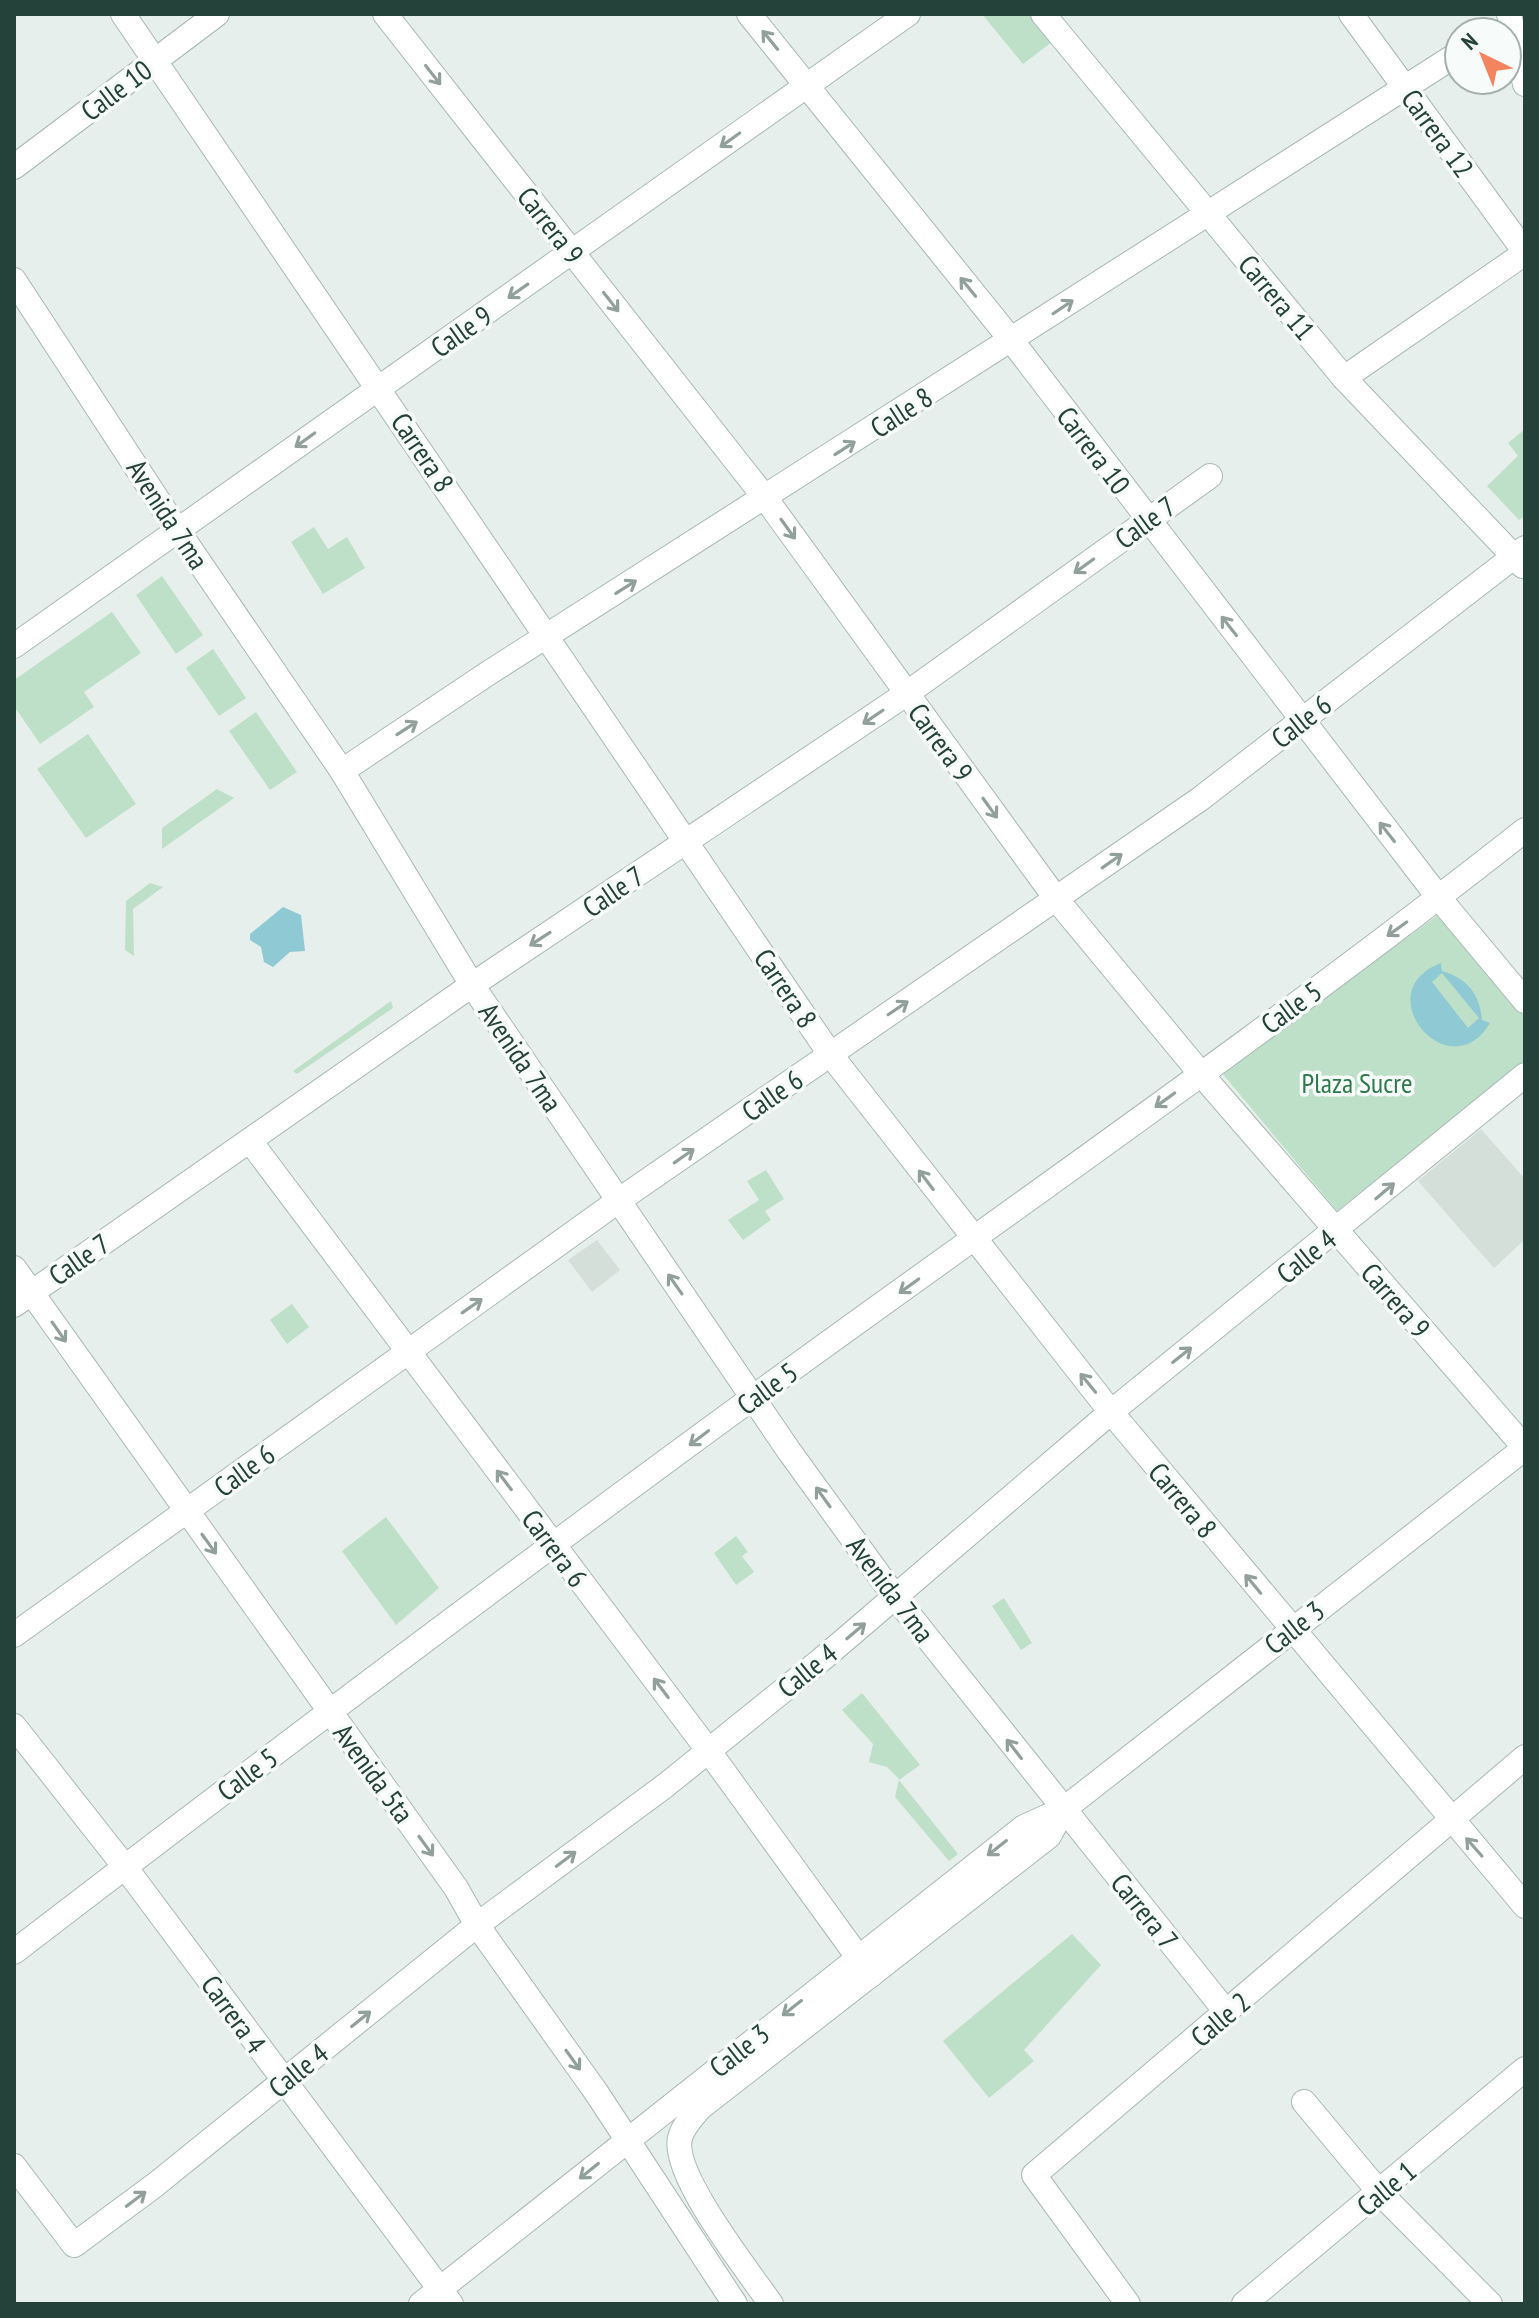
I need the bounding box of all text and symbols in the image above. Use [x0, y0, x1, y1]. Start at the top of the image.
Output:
north arrow [1443, 16, 1523, 96]
text: N [1455, 27, 1483, 56]
one-way arrow [761, 30, 779, 51]
street label: Calle 10 [73, 51, 159, 129]
one-way arrow [425, 64, 442, 85]
street label: Carrera 12 [1393, 81, 1483, 185]
one-way arrow [719, 132, 741, 148]
street label: Carrera 9 [509, 179, 593, 271]
street label: Carrera 11 [1231, 247, 1323, 347]
one-way arrow [959, 277, 977, 298]
one-way arrow [508, 283, 530, 299]
one-way arrow [603, 291, 620, 312]
street label: Calle 9 [423, 297, 499, 365]
one-way arrow [1052, 299, 1074, 315]
street label: Calle 8 [863, 378, 939, 446]
street label: Carrera 10 [1049, 399, 1139, 501]
street label: Carrera 8 [383, 405, 463, 499]
one-way arrow [295, 431, 316, 448]
one-way arrow [833, 440, 856, 456]
street label: Avenida 7ma [119, 452, 217, 576]
street label: Calle 7 [1107, 487, 1183, 557]
one-way arrow [779, 518, 796, 540]
one-way arrow [1074, 558, 1096, 574]
one-way arrow [614, 579, 636, 596]
one-way arrow [1221, 616, 1238, 637]
street label: Calle 6 [1263, 686, 1339, 756]
street label: Carrera 9 [900, 696, 982, 788]
one-way arrow [862, 709, 884, 725]
one-way arrow [395, 720, 418, 736]
one-way arrow [981, 797, 998, 818]
one-way arrow [1379, 822, 1396, 843]
one-way arrow [1101, 853, 1122, 870]
street label: Calle 7 [575, 857, 651, 925]
one-way arrow [1386, 921, 1408, 938]
one-way arrow [530, 931, 552, 948]
street label: Carrera 8 [746, 941, 826, 1035]
street label: Calle 5 [1253, 972, 1329, 1042]
street label: Avenida 7ma [471, 995, 571, 1119]
one-way arrow [886, 1000, 908, 1016]
street label: Calle 6 [734, 1061, 810, 1129]
park label: Plaza Sucre [1302, 1064, 1412, 1101]
one-way arrow [1155, 1091, 1176, 1108]
one-way arrow [672, 1148, 694, 1164]
one-way arrow [917, 1169, 934, 1191]
one-way arrow [1374, 1182, 1394, 1200]
street label: Calle 4 [1268, 1220, 1344, 1291]
street label: Calle 7 [41, 1225, 117, 1293]
street label: Carrera 9 [1353, 1255, 1439, 1345]
one-way arrow [667, 1273, 683, 1295]
one-way arrow [899, 1277, 920, 1294]
one-way arrow [460, 1298, 482, 1314]
one-way arrow [51, 1320, 67, 1342]
one-way arrow [1172, 1346, 1193, 1364]
street label: Calle 5 [729, 1353, 805, 1423]
one-way arrow [1079, 1373, 1096, 1394]
one-way arrow [688, 1430, 710, 1447]
street label: Calle 6 [206, 1435, 282, 1505]
street label: Carrera 8 [1141, 1454, 1225, 1546]
one-way arrow [496, 1470, 513, 1491]
one-way arrow [815, 1487, 831, 1509]
street label: Carrera 6 [514, 1502, 596, 1594]
street label: Avenida 7ma [839, 1528, 943, 1650]
one-way arrow [200, 1533, 217, 1554]
one-way arrow [1244, 1574, 1262, 1595]
street label: Calle 3 [1256, 1592, 1332, 1662]
one-way arrow [845, 1622, 865, 1640]
street label: Calle 4 [769, 1634, 845, 1705]
one-way arrow [652, 1678, 669, 1699]
street label: Avenida 5ta [326, 1716, 422, 1830]
street label: Calle 5 [209, 1739, 285, 1809]
one-way arrow [1006, 1739, 1023, 1760]
one-way arrow [418, 1835, 434, 1857]
one-way arrow [1465, 1838, 1483, 1858]
one-way arrow [987, 1839, 1008, 1857]
one-way arrow [555, 1851, 576, 1868]
street label: Carrera 7 [1103, 1865, 1187, 1957]
street label: Carrera 4 [193, 1968, 275, 2061]
street label: Calle 2 [1183, 1983, 1257, 2055]
one-way arrow [782, 2000, 803, 2017]
one-way arrow [350, 2010, 371, 2027]
street label: Calle 3 [701, 2015, 777, 2085]
street label: Calle 4 [260, 2034, 336, 2105]
one-way arrow [565, 2049, 582, 2070]
street label: Calle 1 [1349, 2152, 1423, 2224]
one-way arrow [579, 2162, 600, 2179]
one-way arrow [125, 2191, 146, 2208]

